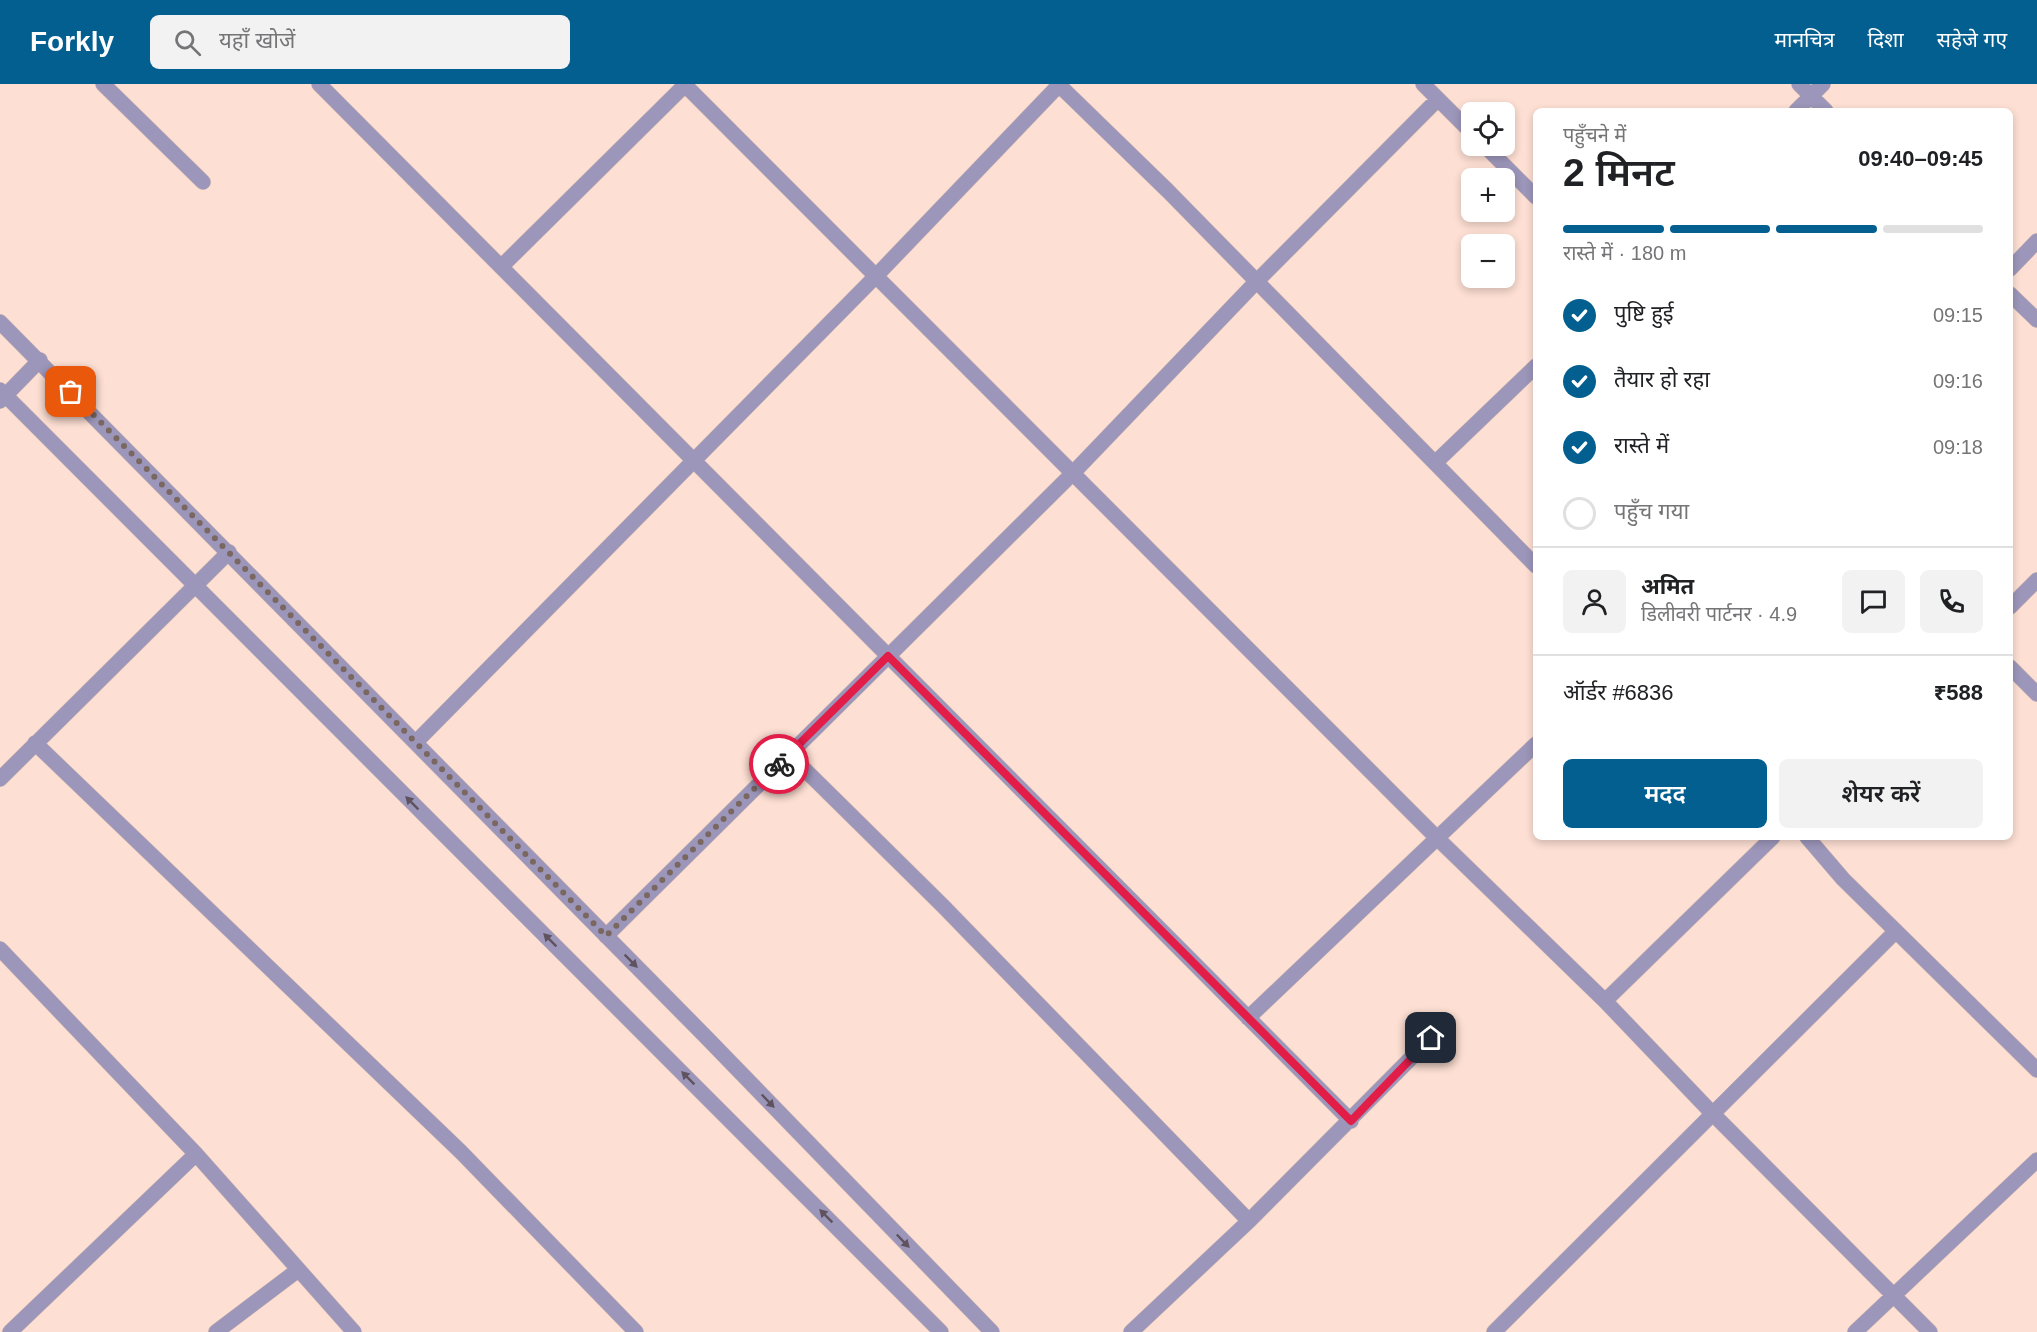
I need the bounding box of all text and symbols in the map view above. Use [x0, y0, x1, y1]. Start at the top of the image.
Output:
search box [150, 15, 570, 69]
text: Forkly [30, 26, 114, 57]
icon: search [171, 26, 204, 59]
text: यहाँ खोजें [219, 28, 295, 53]
text: मानचित्र [1774, 28, 1834, 51]
text: दिशा [1867, 28, 1904, 51]
text: सहेजे गए [1937, 28, 2007, 51]
map controls [1461, 102, 1515, 288]
button: locate [1461, 102, 1515, 156]
text: पहुँचने में [1563, 124, 1626, 146]
text: 09:40–09:45 [1858, 146, 1983, 171]
text: 2 मिनट [1563, 151, 1675, 194]
button: + [1461, 168, 1515, 222]
button: − [1461, 234, 1515, 288]
text: रास्ते में · 180 m [1563, 242, 1686, 264]
icon: check [1563, 299, 1596, 332]
text: पुष्टि हुई [1614, 301, 1674, 326]
text: 09:15 [1933, 304, 1983, 326]
icon: check [1563, 365, 1596, 398]
pin [45, 366, 96, 417]
text: तैयार हो रहा [1614, 367, 1710, 392]
text: 09:16 [1933, 370, 1983, 392]
icon: bag [54, 375, 87, 408]
icon: check [1563, 431, 1596, 464]
text: रास्ते में [1614, 433, 1669, 458]
text: 09:18 [1933, 436, 1983, 458]
text: पहुँच गया [1614, 499, 1689, 524]
button: person [1563, 570, 1626, 633]
button: chat [1842, 570, 1905, 633]
button: phone [1920, 570, 1983, 633]
text: अमित [1641, 574, 1694, 599]
text: डिलीवरी पार्टनर · 4.9 [1641, 603, 1797, 625]
text: ऑर्डर #6836 [1563, 680, 1674, 705]
text: ₹588 [1934, 680, 1983, 705]
courier [749, 734, 809, 794]
icon: bike [763, 748, 796, 781]
button: मदद [1563, 759, 1767, 828]
button: शेयर करें [1779, 759, 1983, 828]
one-way arrow [406, 796, 420, 810]
one-way arrow [543, 933, 557, 948]
one-way arrow [624, 954, 638, 968]
pin [1405, 1012, 1456, 1063]
icon: home [1414, 1021, 1447, 1054]
one-way arrow [681, 1072, 695, 1086]
one-way arrow [760, 1093, 774, 1107]
one-way arrow [819, 1210, 833, 1224]
one-way arrow [896, 1233, 910, 1247]

